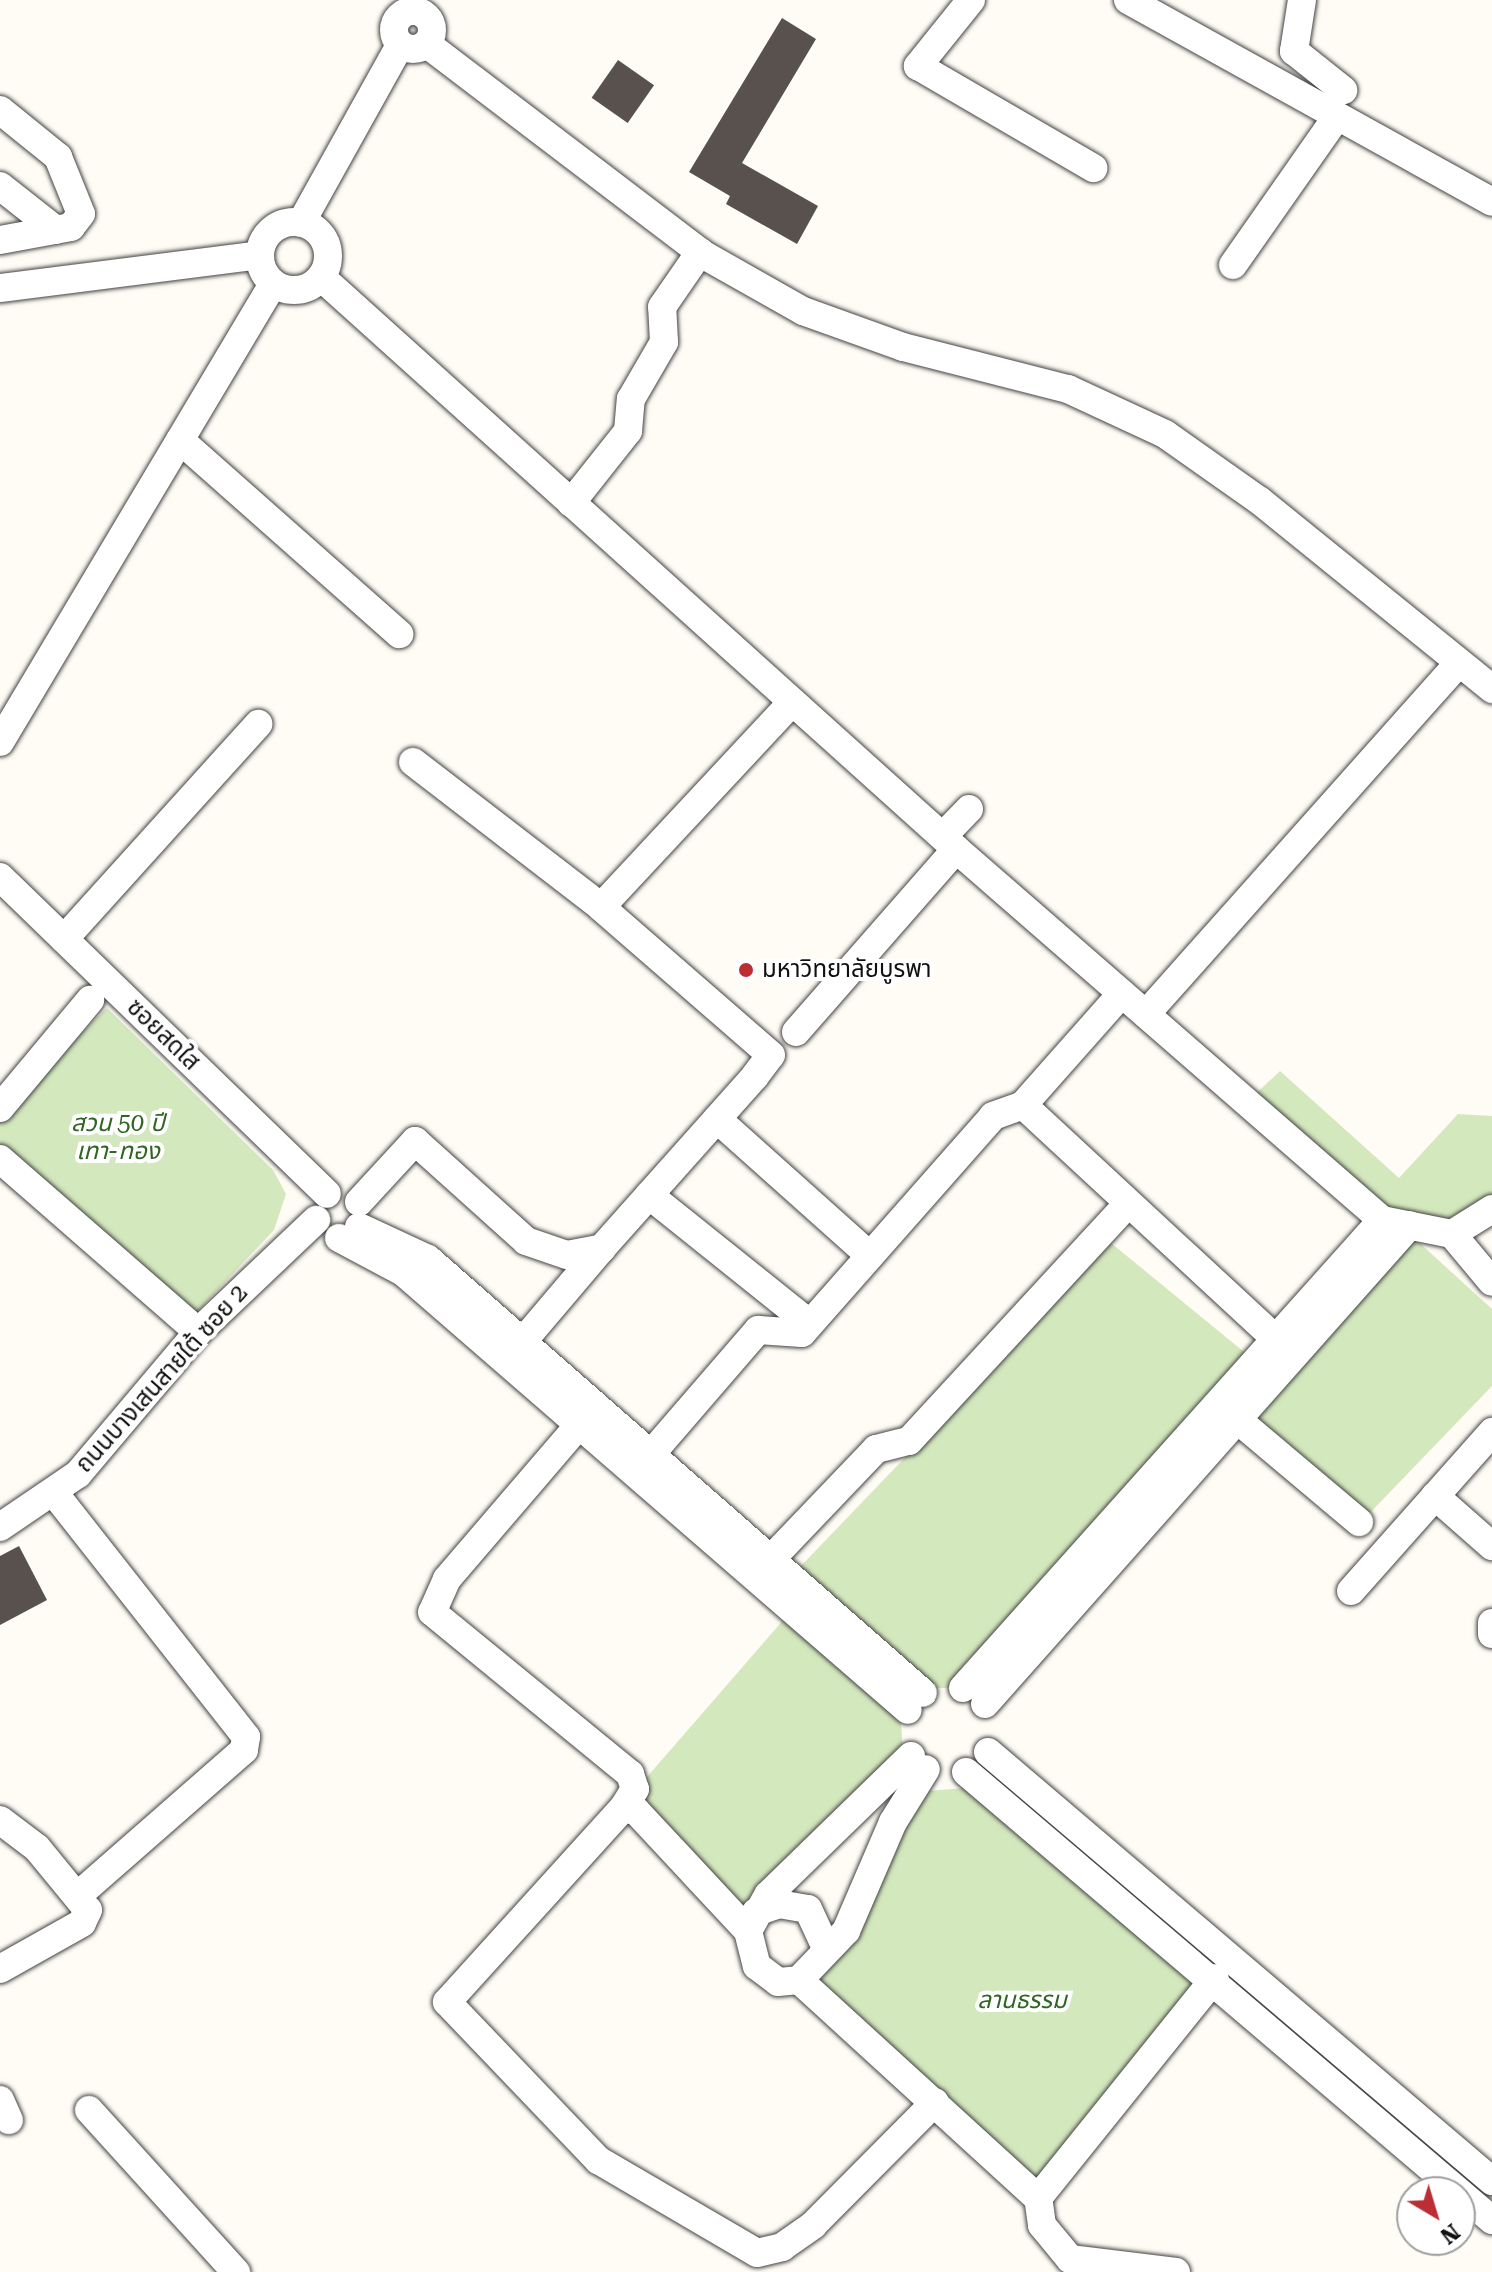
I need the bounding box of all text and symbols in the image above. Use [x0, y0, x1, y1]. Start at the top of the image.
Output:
place label: มหาวิทยาลัยบูรพา [762, 956, 932, 984]
marker: มหาวิทยาลัยบูรพา [737, 961, 755, 979]
street label: ซอยสดใส [121, 993, 205, 1077]
park label: สวน 50 ปี เทา-ทอง [71, 1110, 165, 1166]
street label: ถนนบางเสนสายใต้ ซอย 2 [70, 1279, 254, 1479]
park label: ลานธรรม [977, 1987, 1067, 2015]
north arrow [1396, 2176, 1476, 2256]
text: N [1435, 2219, 1464, 2249]

